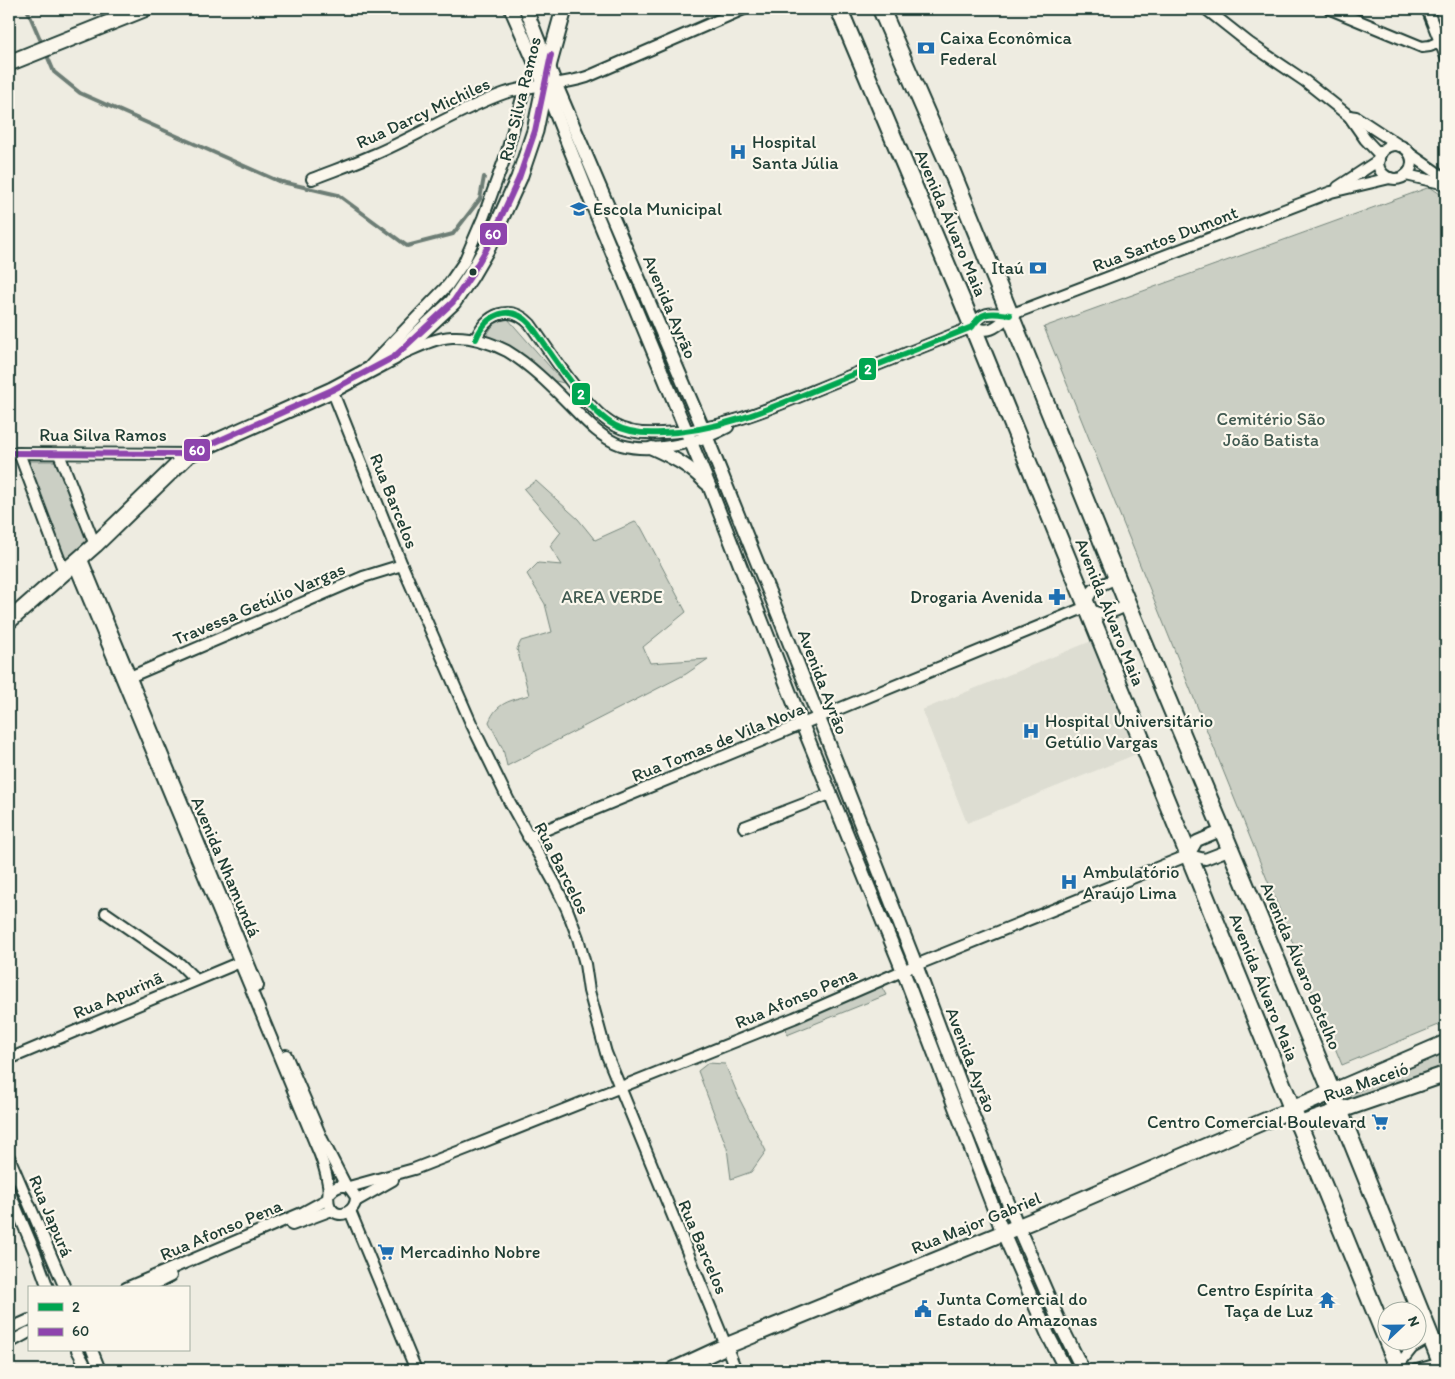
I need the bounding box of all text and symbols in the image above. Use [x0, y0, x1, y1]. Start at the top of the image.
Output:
place label: Caixa Econômica Federal [940, 27, 1073, 70]
street label: Rua Silva Ramos [494, 34, 546, 164]
bank icon: Caixa Econômica Federal [916, 38, 936, 58]
street label: Rua Darcy Michiles [353, 72, 493, 154]
place label: Hospital Santa Júlia [752, 131, 839, 174]
hospital icon: Hospital Santa Júlia [728, 142, 748, 162]
street label: Avenida Álvaro Maia [910, 146, 992, 300]
place label: Escola Municipal [593, 198, 722, 220]
school or university icon: Escola Municipal [569, 199, 589, 219]
street label: Rua Santos Dumont [1089, 201, 1241, 277]
line badge: 60 [479, 222, 508, 246]
text: 60 [485, 226, 501, 243]
street label: Avenida Ayrão [638, 252, 702, 362]
place label: Itaú [991, 257, 1024, 279]
bank icon: Itaú [1028, 258, 1048, 278]
unlabelled marker [468, 267, 478, 277]
line badge: 2 [858, 357, 877, 381]
text: 2 [864, 361, 872, 378]
line badge: 2 [571, 382, 591, 406]
text: 2 [577, 386, 585, 403]
park label: Cemitério São João Batista [1217, 408, 1325, 451]
street label: Rua Silva Ramos [39, 424, 167, 446]
line badge: 60 [183, 438, 211, 462]
text: 60 [189, 442, 205, 459]
street label: Rua Barcelos [365, 450, 423, 552]
street label: Avenida Álvaro Maia [1070, 535, 1150, 689]
street label: Travessa Getúlio Vargas [170, 558, 348, 650]
park label: AREA VERDE [561, 586, 663, 608]
place label: Drogaria Avenida [910, 586, 1044, 608]
pharmacy icon: Drogaria Avenida [1047, 587, 1067, 607]
street label: Avenida Ayrão [793, 626, 853, 738]
street label: Rua Tomas de Vila Nova [628, 697, 808, 787]
place label: Hospital Universitário Getúlio Vargas [1045, 710, 1213, 753]
hospital icon: Hospital Universitário Getúlio Vargas [1021, 721, 1041, 741]
street label: Avenida Nhamundá [186, 793, 266, 941]
street label: Rua Barcelos [529, 818, 595, 918]
place label: Ambulatório Araújo Lima [1083, 861, 1179, 904]
hospital icon: Ambulatório Araújo Lima [1059, 872, 1079, 892]
street label: Avenida Álvaro Botelho [1256, 879, 1346, 1053]
street label: Avenida Álvaro Maia [1224, 910, 1304, 1064]
street label: Rua Afonso Pena [732, 962, 861, 1034]
street label: Rua Apurinã [70, 966, 167, 1024]
street label: Avenida Ayrão [941, 1004, 1001, 1116]
street label: Rua Maceió [1321, 1057, 1411, 1107]
place label: Centro Comercial Boulevard [1147, 1111, 1366, 1133]
supermarket icon: Centro Comercial Boulevard [1370, 1112, 1390, 1132]
street label: Rua Japurá [24, 1172, 78, 1261]
street label: Rua Major Gabriel [908, 1187, 1044, 1259]
street label: Rua Afonso Pena [157, 1194, 286, 1266]
street label: Rua Barcelos [673, 1196, 733, 1298]
place label: Mercadinho Nobre [400, 1241, 540, 1263]
supermarket icon: Mercadinho Nobre [376, 1242, 396, 1262]
place label: Centro Espírita Taça de Luz [1197, 1279, 1313, 1322]
legend [28, 1286, 190, 1352]
place label: Junta Comercial do Estado do Amazonas [937, 1288, 1098, 1331]
temple icon: Centro Espírita Taça de Luz [1317, 1290, 1337, 1310]
text: 2 [72, 1298, 80, 1316]
public building icon: Junta Comercial do Estado do Amazonas [913, 1299, 933, 1319]
north arrow [1378, 1302, 1428, 1352]
text: N [1404, 1314, 1423, 1329]
text: 60 [72, 1322, 89, 1340]

